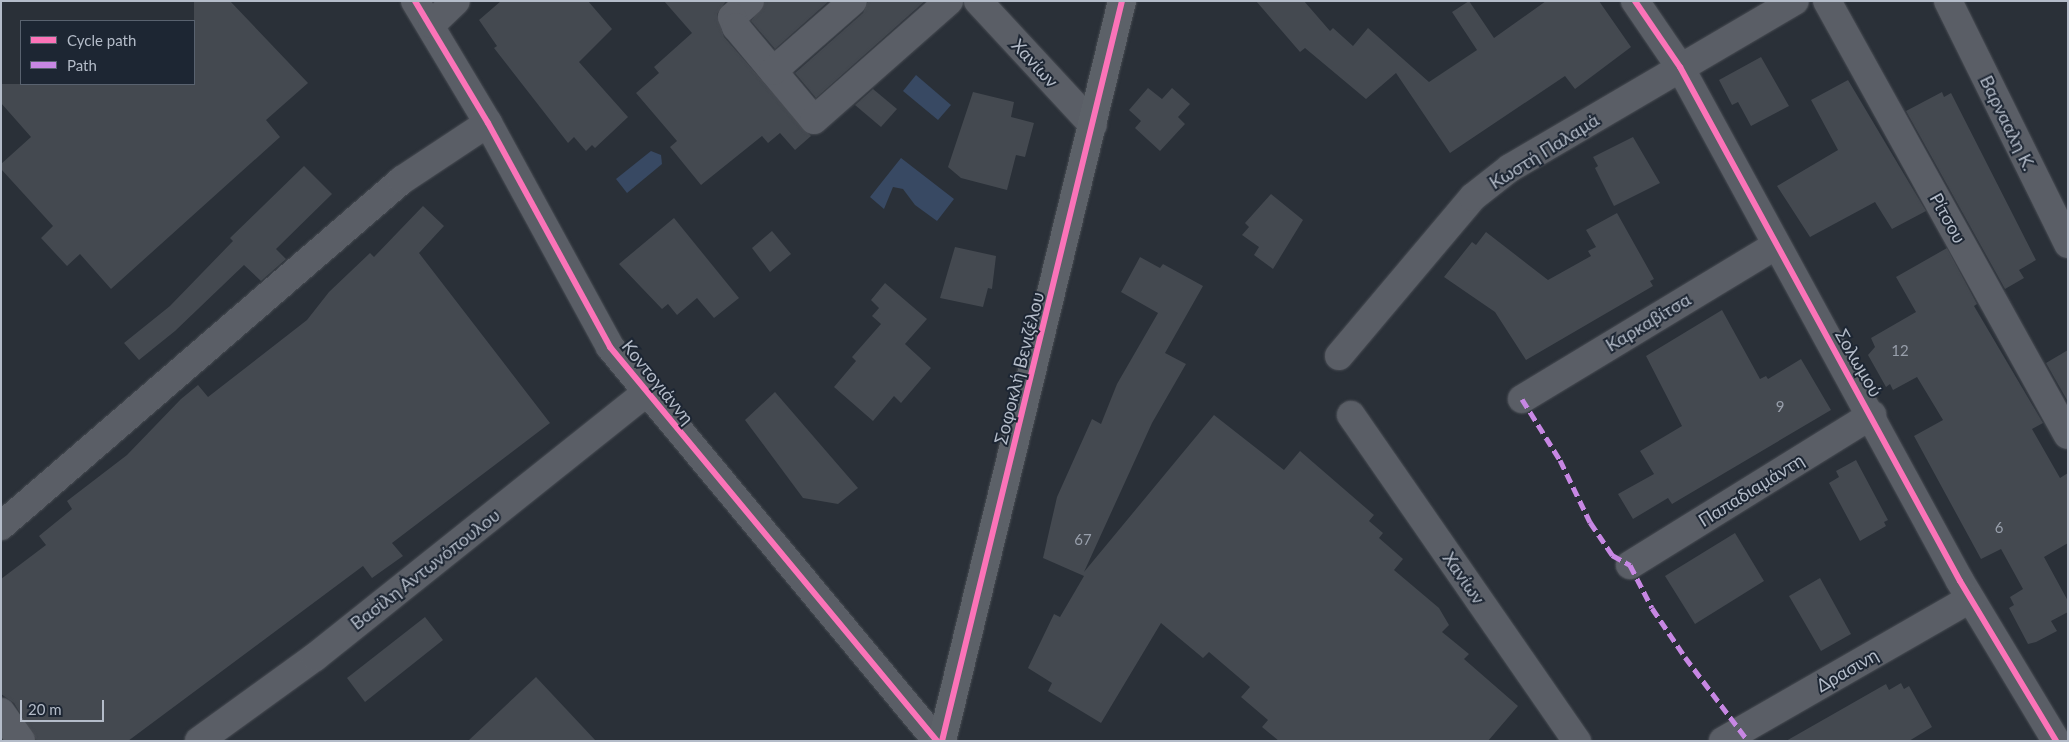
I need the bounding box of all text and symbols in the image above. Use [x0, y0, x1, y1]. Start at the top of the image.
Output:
legend [20, 20, 195, 85]
text: Cycle path [67, 31, 136, 49]
street label: Χανίων [1007, 34, 1063, 92]
text: Path [67, 56, 97, 74]
street label: Βαρνααλη Κ. [1976, 72, 2040, 174]
street label: Κωστή Παλαμά [1485, 109, 1603, 193]
street label: Ρίτσου [1925, 189, 1971, 247]
street label: Καρκαβίτσα [1602, 288, 1694, 356]
street label: Σοφοκλή Βενιζέλου [990, 290, 1048, 446]
street label: Σολωμού [1831, 325, 1887, 401]
street label: Κοντογιάννη [617, 335, 699, 429]
house number: 12 [1891, 342, 1909, 360]
house number: 9 [1776, 398, 1784, 416]
street label: Παπαδιαμάντη [1694, 449, 1808, 531]
street label: Βασίλη Αντωνόπουλου [346, 504, 504, 634]
house number: 6 [1995, 519, 2003, 537]
house number: 67 [1074, 531, 1092, 549]
street label: Χανίων [1438, 548, 1490, 608]
street label: Δρασινη [1812, 644, 1882, 696]
scale bar [22, 690, 106, 722]
text: 20 m [28, 700, 62, 718]

